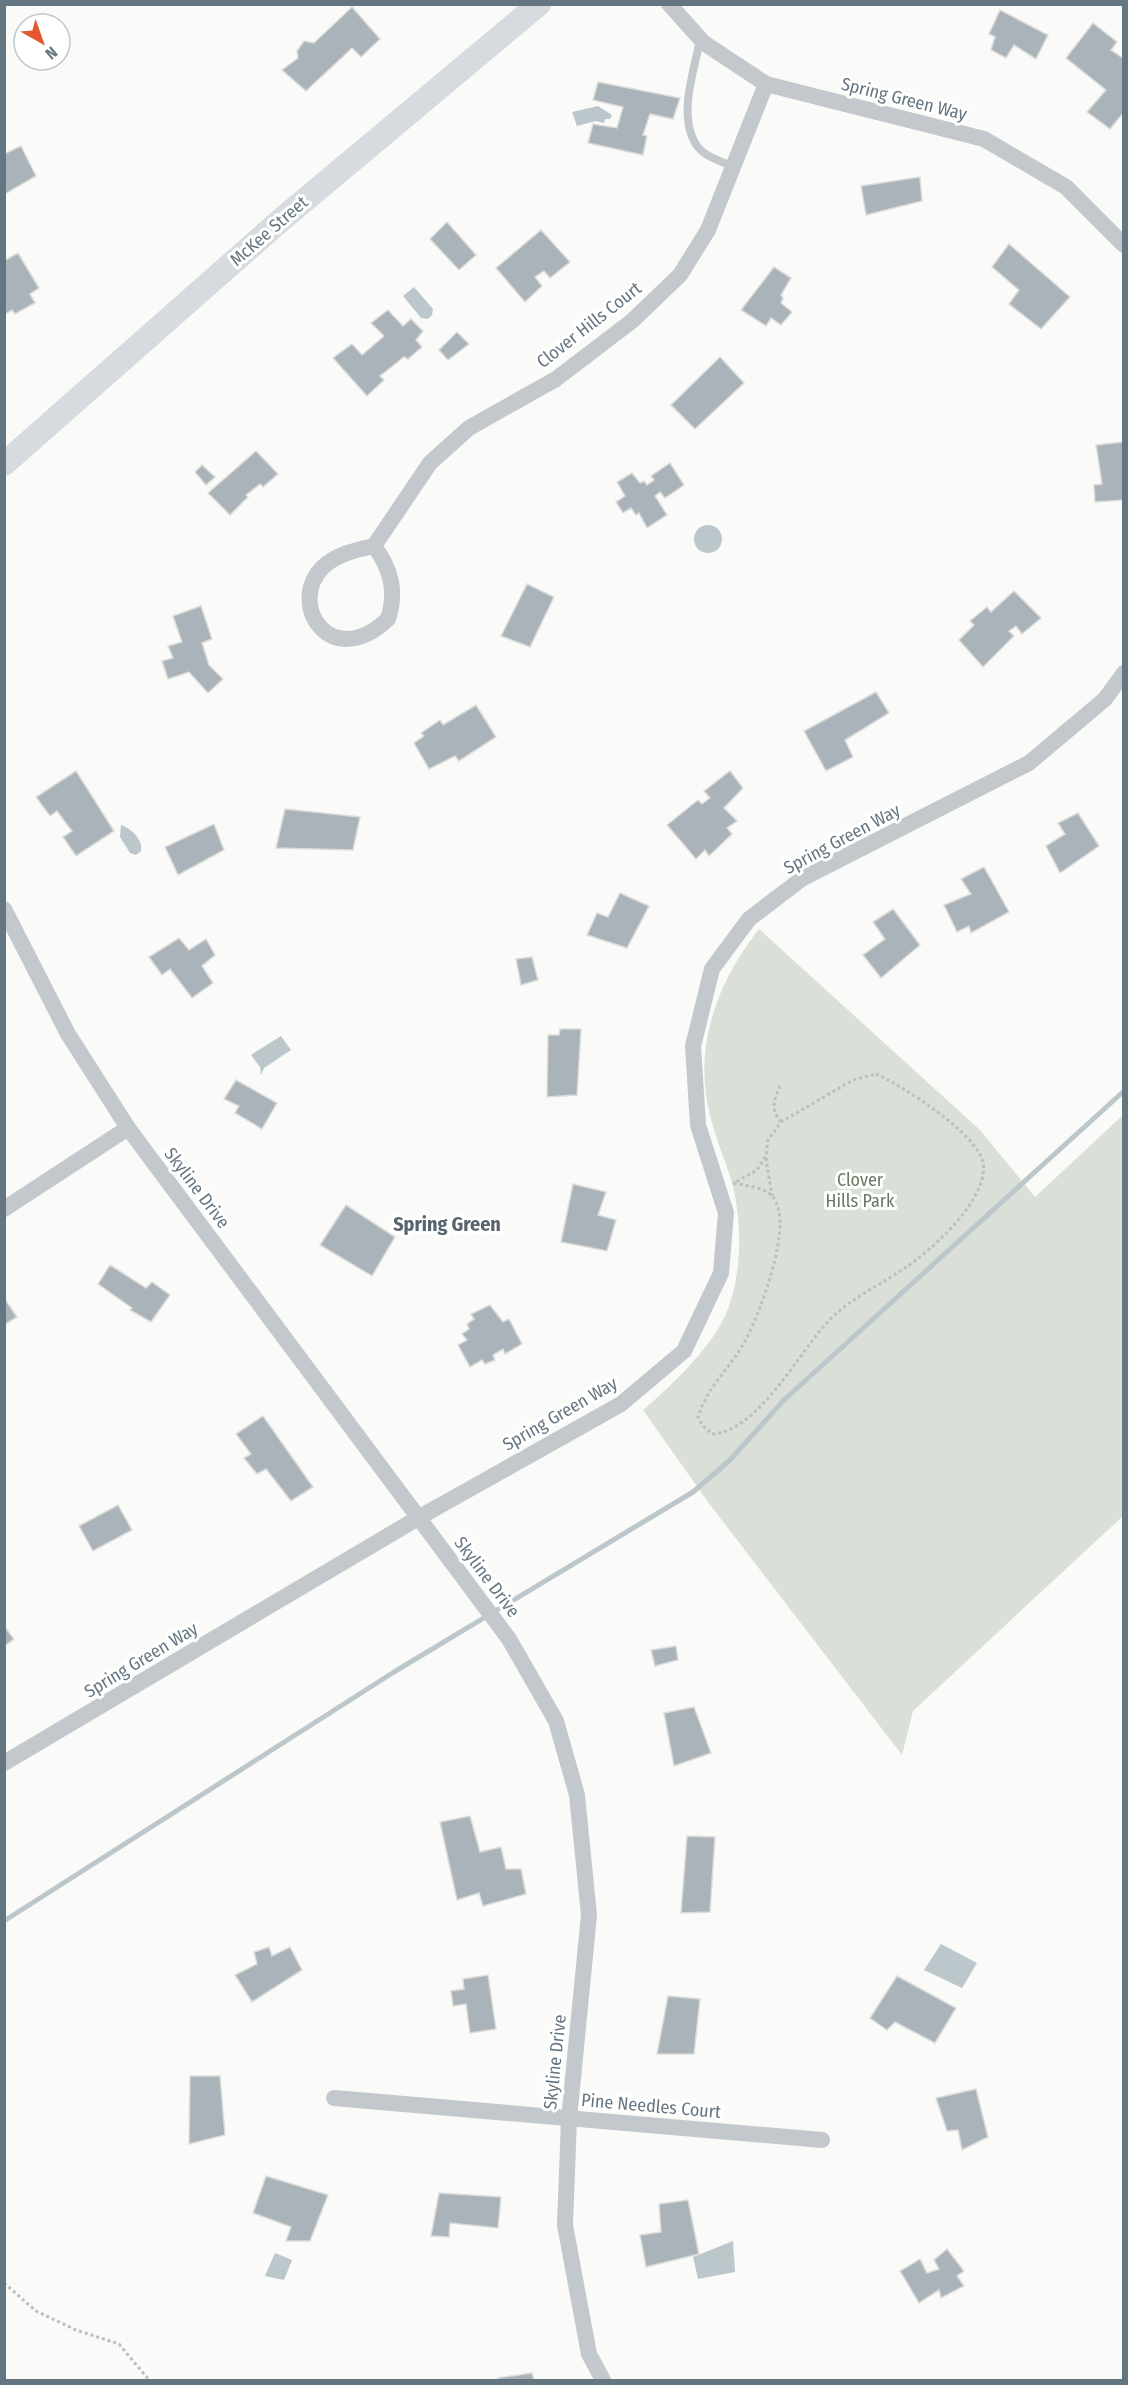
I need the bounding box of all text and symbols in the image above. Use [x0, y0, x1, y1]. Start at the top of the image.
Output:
north arrow [12, 12, 72, 72]
text: N [42, 43, 61, 63]
street label: Spring Green Way [839, 73, 969, 125]
street label: McKee Street [226, 191, 313, 271]
street label: Clover Hills Court [532, 277, 646, 373]
street label: Spring Green Way [780, 799, 904, 879]
street label: Skyline Drive [160, 1143, 235, 1233]
park label: Clover Hills Park [826, 1169, 895, 1212]
district label: Spring Green [393, 1212, 501, 1236]
street label: Spring Green Way [499, 1372, 621, 1456]
street label: Skyline Drive [450, 1532, 525, 1622]
street label: Spring Green Way [80, 1617, 202, 1703]
street label: Skyline Drive [539, 2013, 571, 2111]
street label: Pine Needles Court [580, 2089, 722, 2123]

